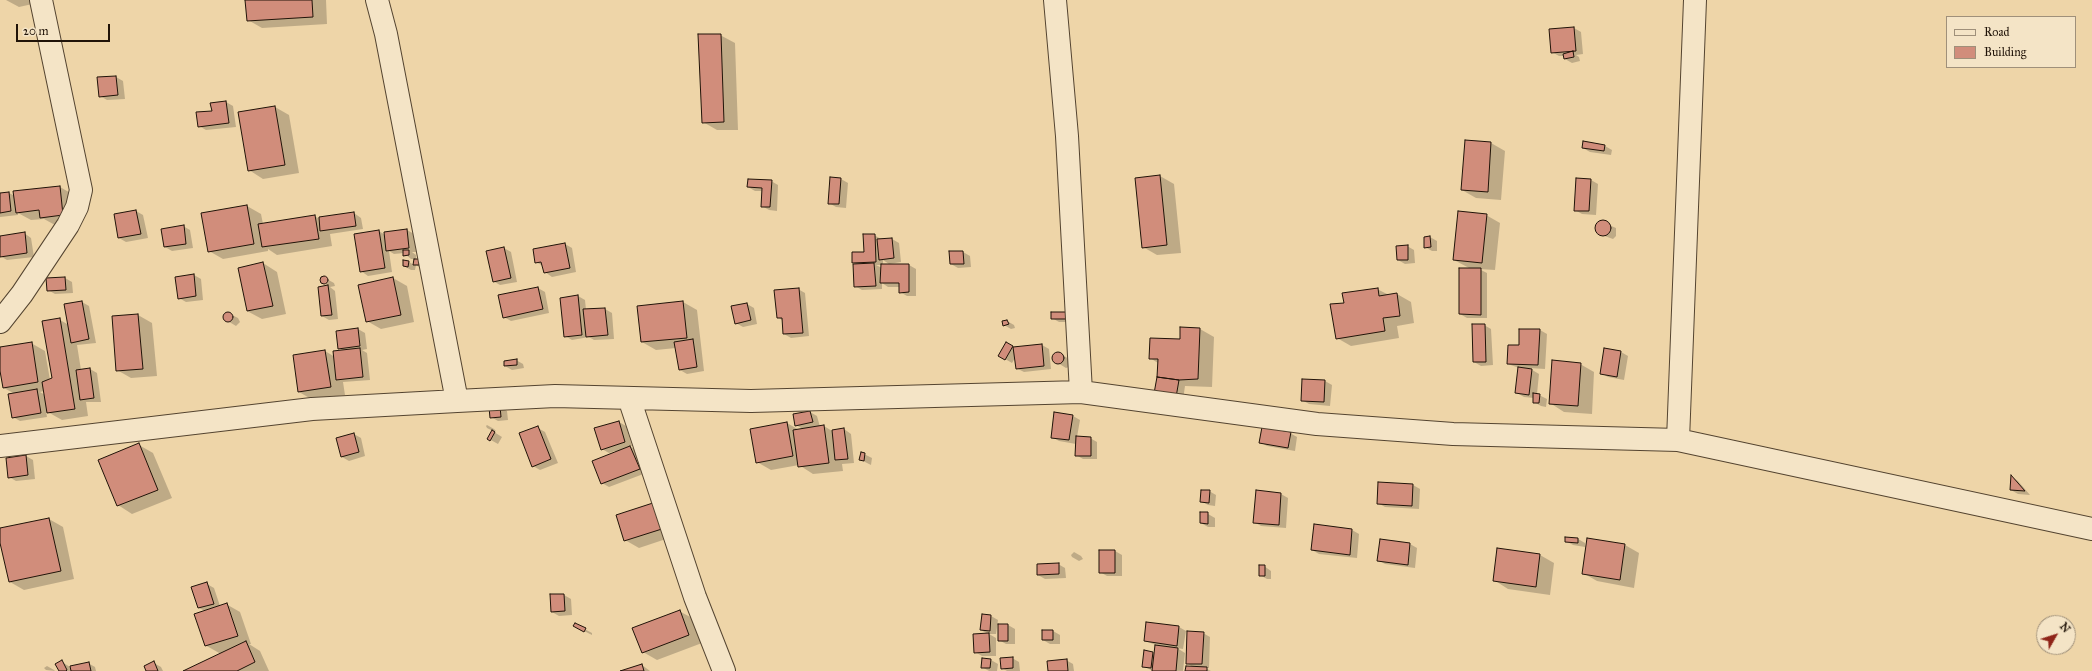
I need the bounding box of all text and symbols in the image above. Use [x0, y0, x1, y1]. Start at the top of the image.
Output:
scale bar [18, 16, 112, 42]
legend [1946, 16, 2076, 68]
text: 20 m [23, 24, 49, 38]
text: Road [1984, 25, 2010, 39]
text: Building [1984, 45, 2026, 59]
north arrow [2036, 615, 2076, 655]
text: N [2057, 620, 2073, 635]

